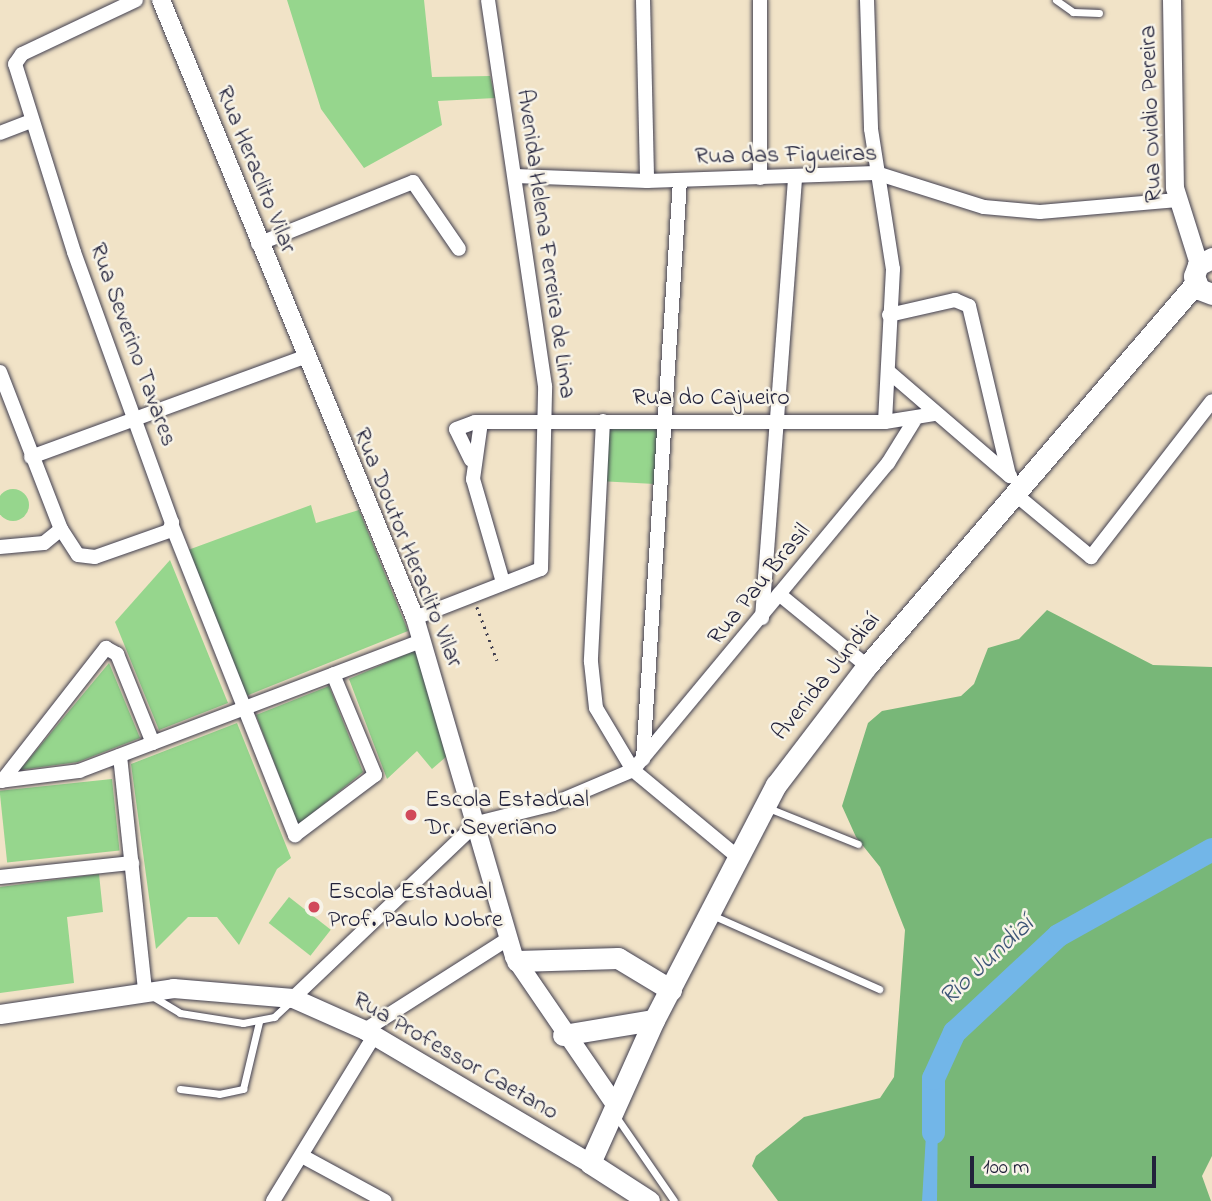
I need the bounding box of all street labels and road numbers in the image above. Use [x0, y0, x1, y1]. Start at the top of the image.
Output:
street label: Rua Ovidio Pereira [1135, 25, 1169, 203]
street label: Rua Heraclito Vilar [208, 82, 302, 258]
street label: Avenida Helena Ferreira de Lima [509, 87, 581, 401]
street label: Rua das Figueiras [694, 140, 878, 172]
street label: Rua Severino Tavares [82, 239, 182, 451]
street label: Rua do Cajueiro [632, 385, 790, 413]
street label: Rua Doutor Heraclito Vilar [346, 424, 468, 672]
street label: Rua Pau Brasil [702, 518, 818, 652]
street label: Avenida Jundiaí [767, 607, 887, 747]
street label: Rua Professor Caetano [347, 986, 563, 1128]

